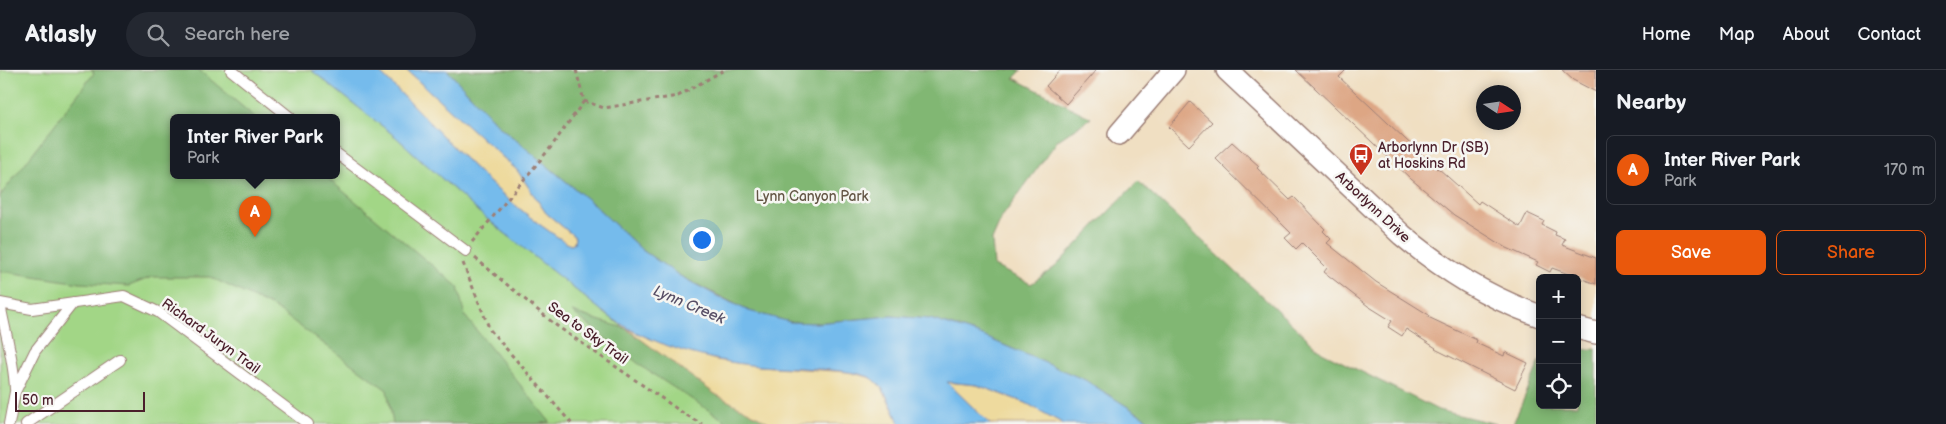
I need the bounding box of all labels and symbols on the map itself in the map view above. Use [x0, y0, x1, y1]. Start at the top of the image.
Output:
north arrow [1476, 85, 1521, 130]
place label: Arborlynn Dr (SB) at Hoskins Rd [1378, 139, 1489, 172]
bus stop icon: Arborlynn Dr (SB) at Hoskins Rd [1348, 142, 1374, 176]
street label: Arborlynn Drive [1332, 168, 1414, 246]
park label: Lynn Canyon Park [756, 188, 869, 205]
pin: A [239, 196, 271, 237]
your location [689, 227, 715, 253]
water label: Lynn Creek [650, 281, 728, 329]
street label: Richard Juryn Trail [159, 295, 263, 377]
street label: Sea to Sky Trail [545, 298, 631, 368]
scale bar [15, 389, 145, 412]

